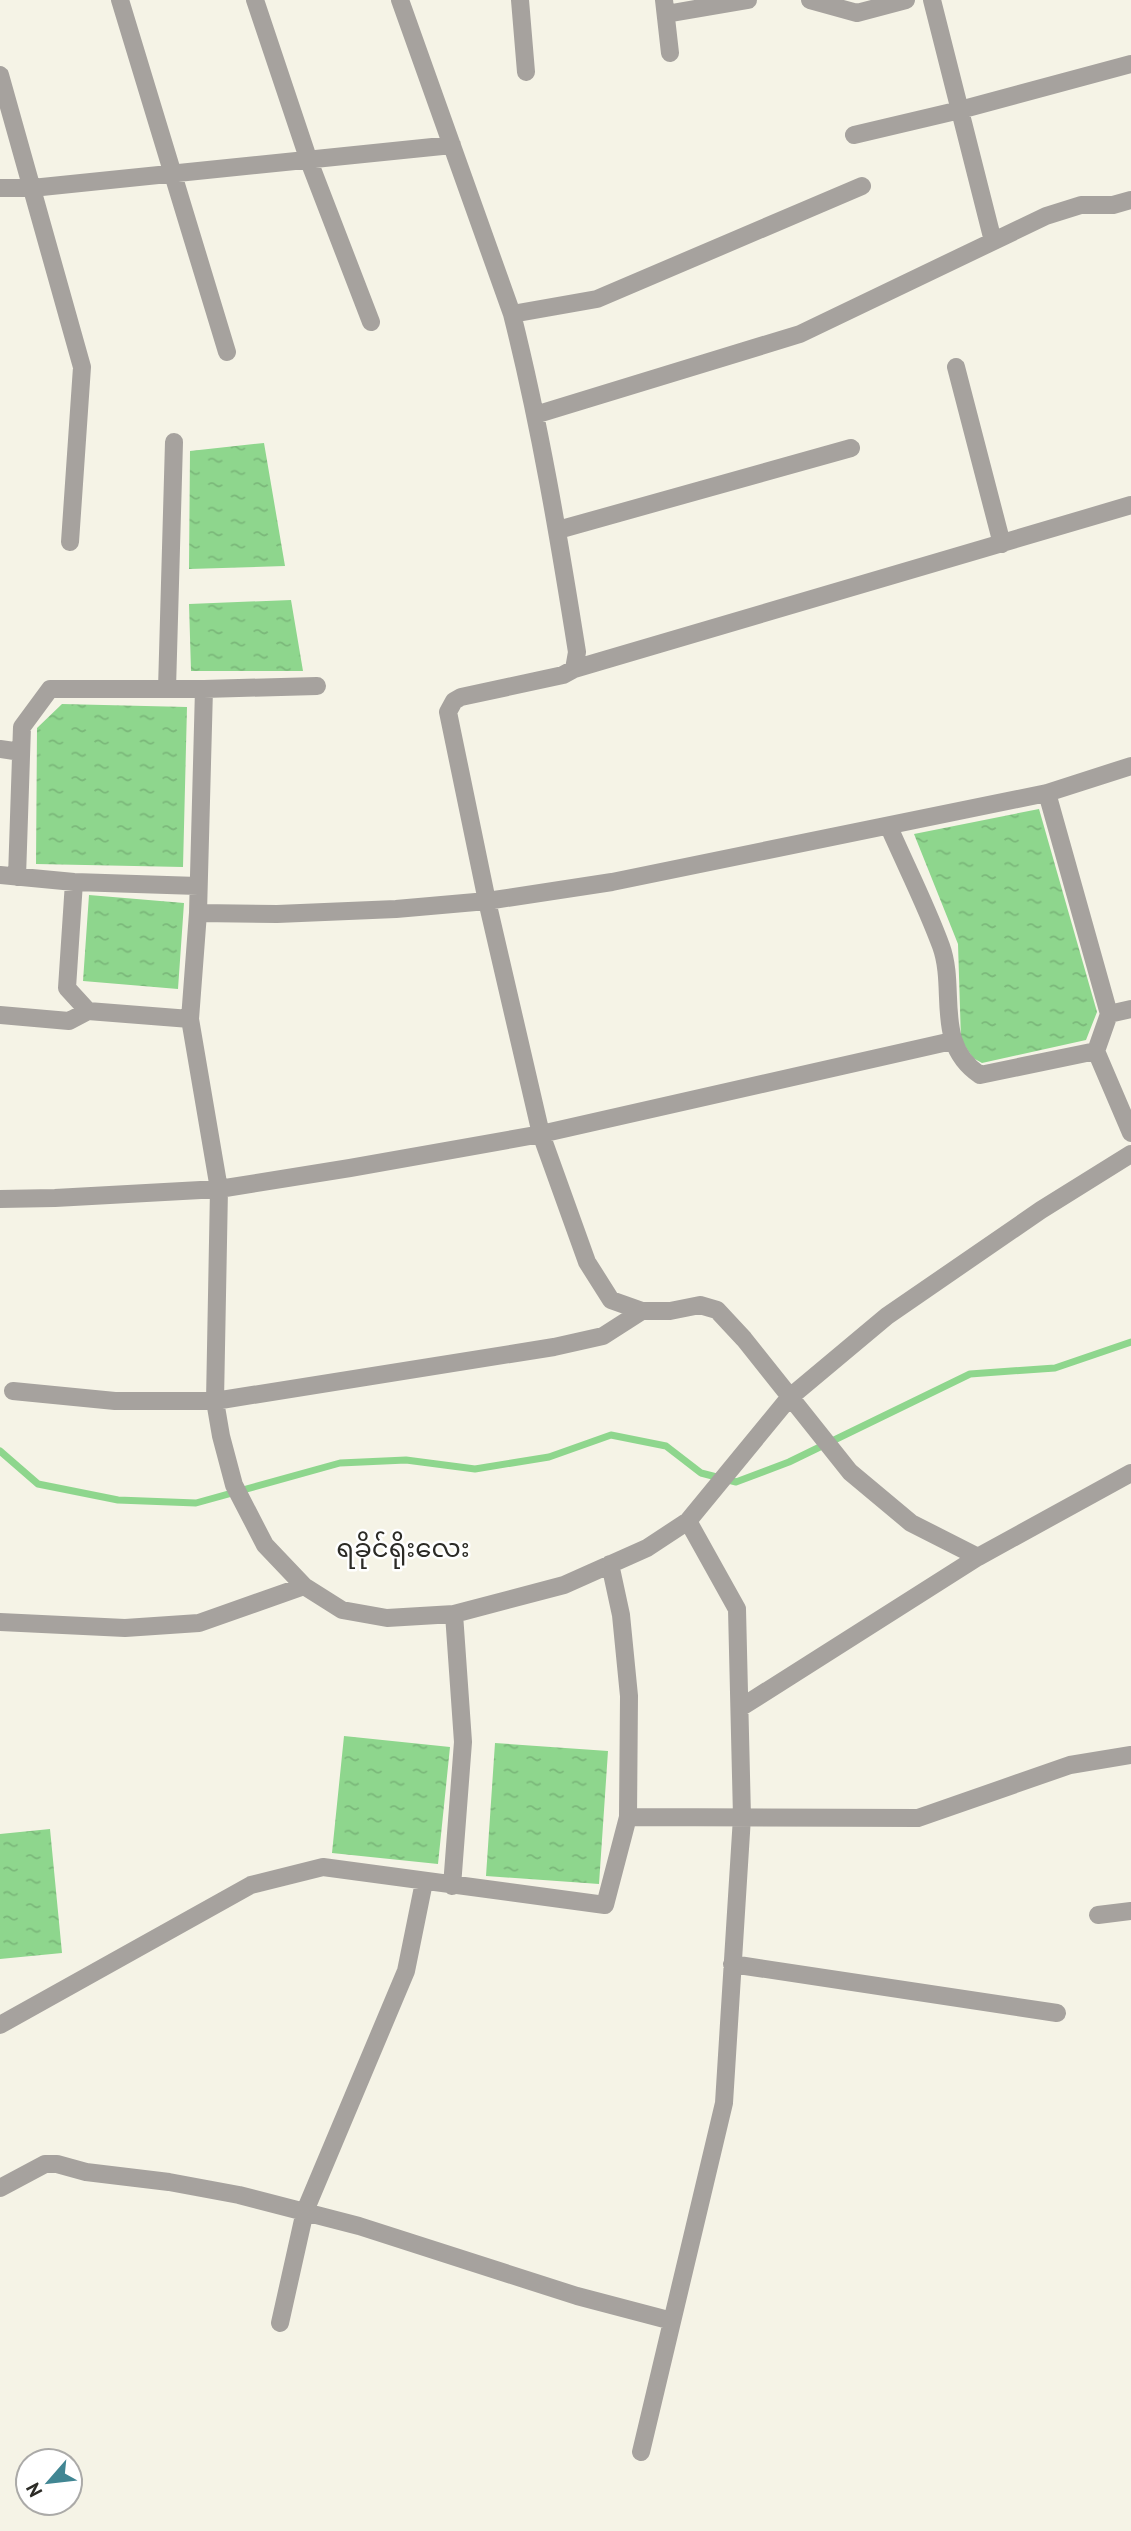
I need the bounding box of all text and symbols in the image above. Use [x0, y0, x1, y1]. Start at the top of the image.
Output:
district label: ရခိုင်ရိုးလေး [336, 1531, 470, 1569]
north arrow [14, 2447, 84, 2517]
text: N [20, 2479, 48, 2501]

